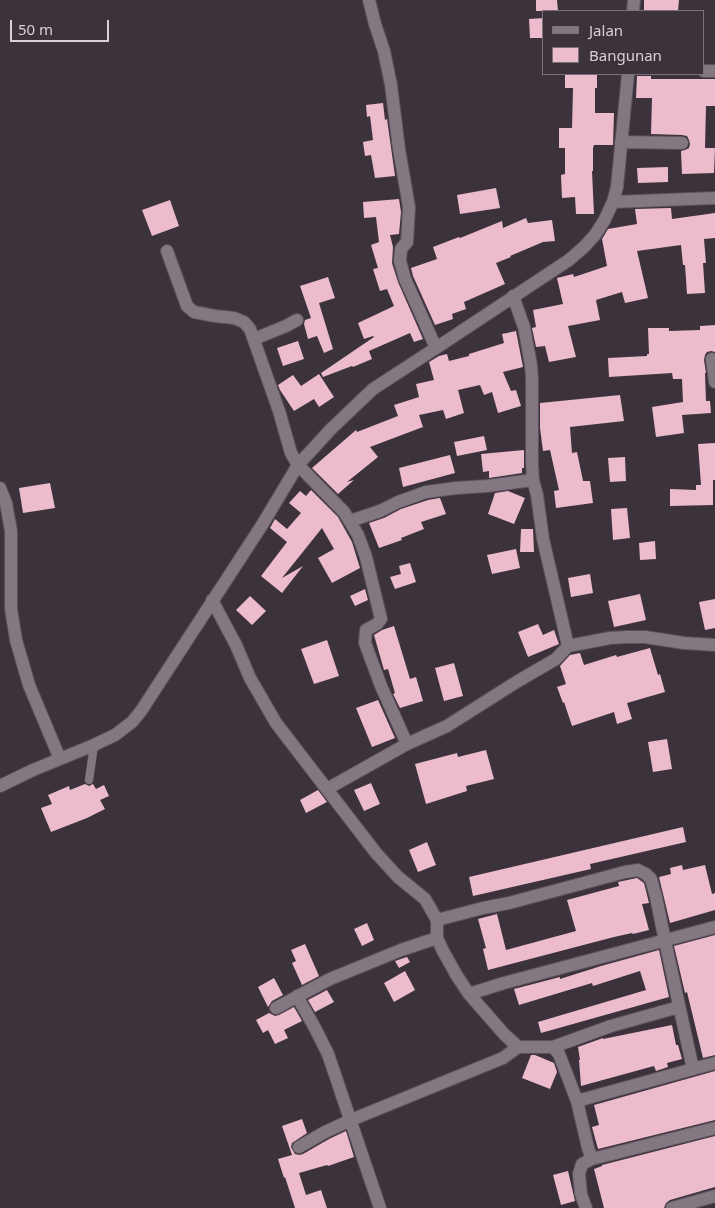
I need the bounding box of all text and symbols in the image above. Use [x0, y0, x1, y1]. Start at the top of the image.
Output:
scale bar [12, 10, 111, 42]
legend [542, 10, 705, 75]
text: 50 m [18, 19, 53, 39]
text: Jalan [589, 20, 623, 40]
text: Bangunan [589, 45, 662, 65]

